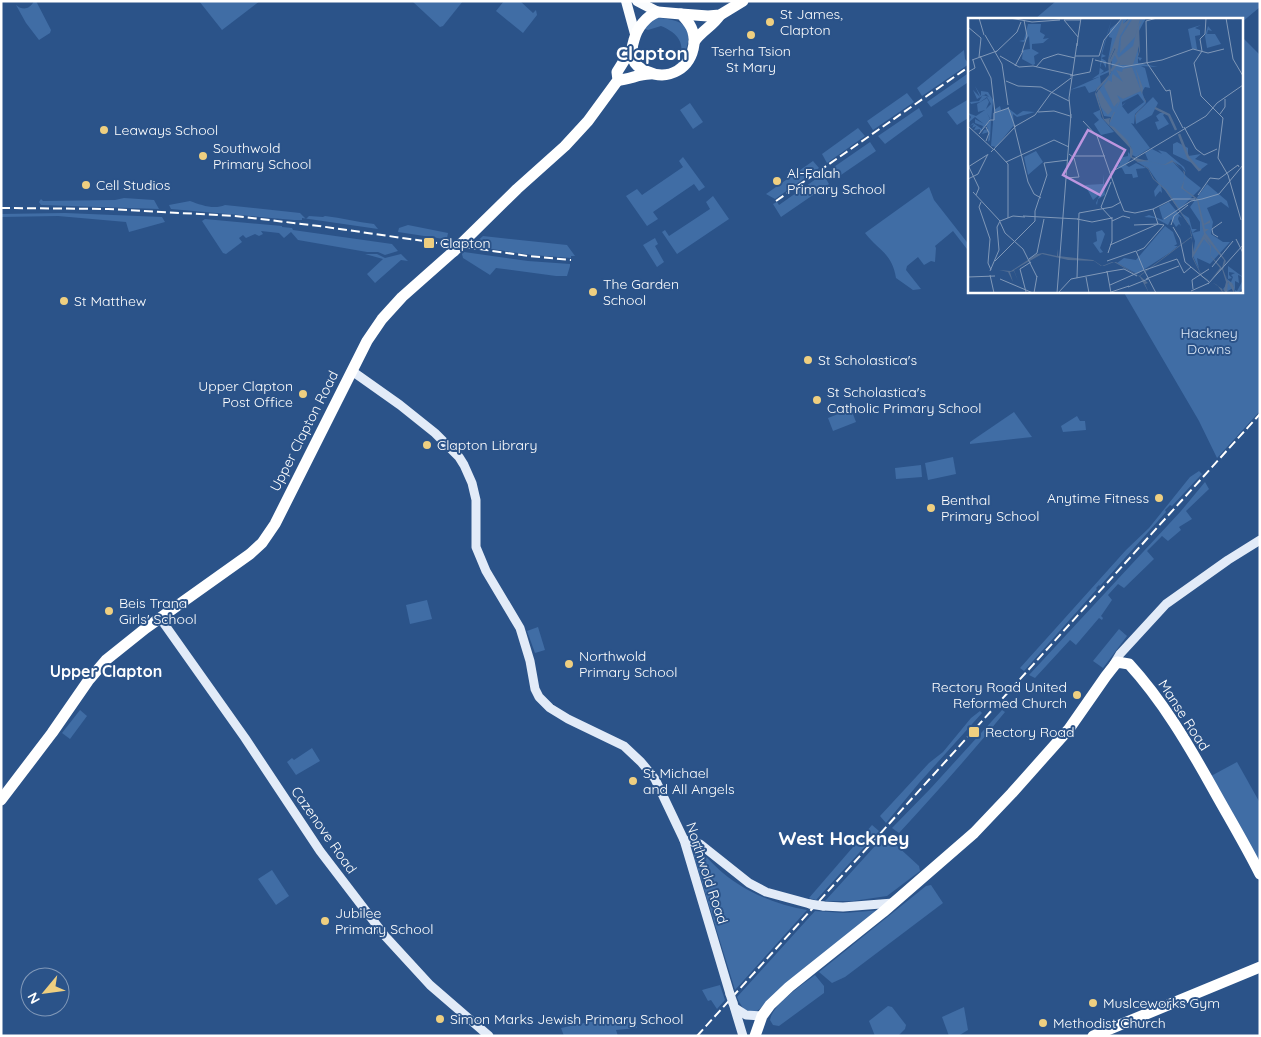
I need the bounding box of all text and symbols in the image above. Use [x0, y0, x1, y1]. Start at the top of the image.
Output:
place label: St James, Clapton [780, 5, 843, 39]
marker: St James, Clapton [764, 16, 776, 28]
inset map [968, 18, 1244, 292]
marker: Tserha Tsion St Mary [745, 29, 757, 41]
district label: Clapton [616, 41, 688, 65]
place label: Tserha Tsion St Mary [711, 42, 791, 76]
place label: Leaways School [114, 121, 218, 139]
marker: Leaways School [98, 124, 110, 136]
place label: Southwold Primary School [213, 139, 311, 173]
marker: Southwold Primary School [197, 150, 209, 162]
place label: Al-Falah Primary School [787, 164, 885, 198]
marker: Al-Falah Primary School [771, 175, 783, 187]
place label: Cell Studios [96, 176, 170, 194]
marker: Cell Studios [80, 179, 92, 191]
place label: Clapton [440, 234, 491, 252]
marker: Clapton [422, 236, 436, 250]
place label: The Garden School [603, 275, 679, 309]
marker: The Garden School [587, 286, 599, 298]
place label: St Matthew [74, 292, 147, 310]
marker: St Matthew [58, 295, 70, 307]
park label: Hackney Downs [1180, 324, 1238, 358]
place label: St Scholastica's [818, 351, 917, 369]
marker: St Scholastica's [802, 354, 814, 366]
street label: Upper Clapton Road [266, 368, 342, 494]
place label: Upper Clapton Post Office [198, 377, 293, 411]
place label: St Scholastica's Catholic Primary School [827, 383, 981, 417]
marker: Upper Clapton Post Office [297, 388, 309, 400]
marker: St Scholastica's Catholic Primary School [811, 394, 823, 406]
place label: Clapton Library [437, 436, 537, 454]
marker: Clapton Library [421, 439, 433, 451]
place label: Anytime Fitness [1047, 489, 1149, 507]
place label: Benthal Primary School [941, 491, 1039, 525]
marker: Anytime Fitness [1153, 492, 1165, 504]
marker: Benthal Primary School [925, 502, 937, 514]
place label: Beis Trana Girls' School [119, 594, 197, 628]
marker: Beis Trana Girls' School [103, 605, 115, 617]
place label: Northwold Primary School [579, 647, 677, 681]
marker: Northwold Primary School [563, 658, 575, 670]
district label: Upper Clapton [50, 661, 162, 681]
street label: Manse Road [1154, 676, 1214, 754]
place label: Rectory Road United Reformed Church [932, 678, 1067, 712]
marker: Rectory Road United Reformed Church [1071, 689, 1083, 701]
place label: Rectory Road [985, 723, 1075, 741]
marker: Rectory Road [967, 725, 981, 739]
place label: St Michael and All Angels [643, 764, 735, 798]
marker: St Michael and All Angels [627, 775, 639, 787]
street label: Cazenove Road [287, 783, 361, 877]
street label: Northwold Road [682, 820, 732, 926]
district label: West Hackney [779, 826, 909, 850]
place label: Jubilee Primary School [335, 904, 433, 938]
marker: Jubilee Primary School [319, 915, 331, 927]
north arrow [20, 967, 70, 1017]
text: N [23, 989, 44, 1007]
place label: Muslceworks Gym [1103, 994, 1220, 1012]
marker: Muslceworks Gym [1087, 997, 1099, 1009]
place label: Simon Marks Jewish Primary School [450, 1010, 683, 1028]
marker: Simon Marks Jewish Primary School [434, 1013, 446, 1025]
place label: Methodist Church [1053, 1014, 1166, 1032]
marker: Methodist Church [1037, 1017, 1049, 1029]

